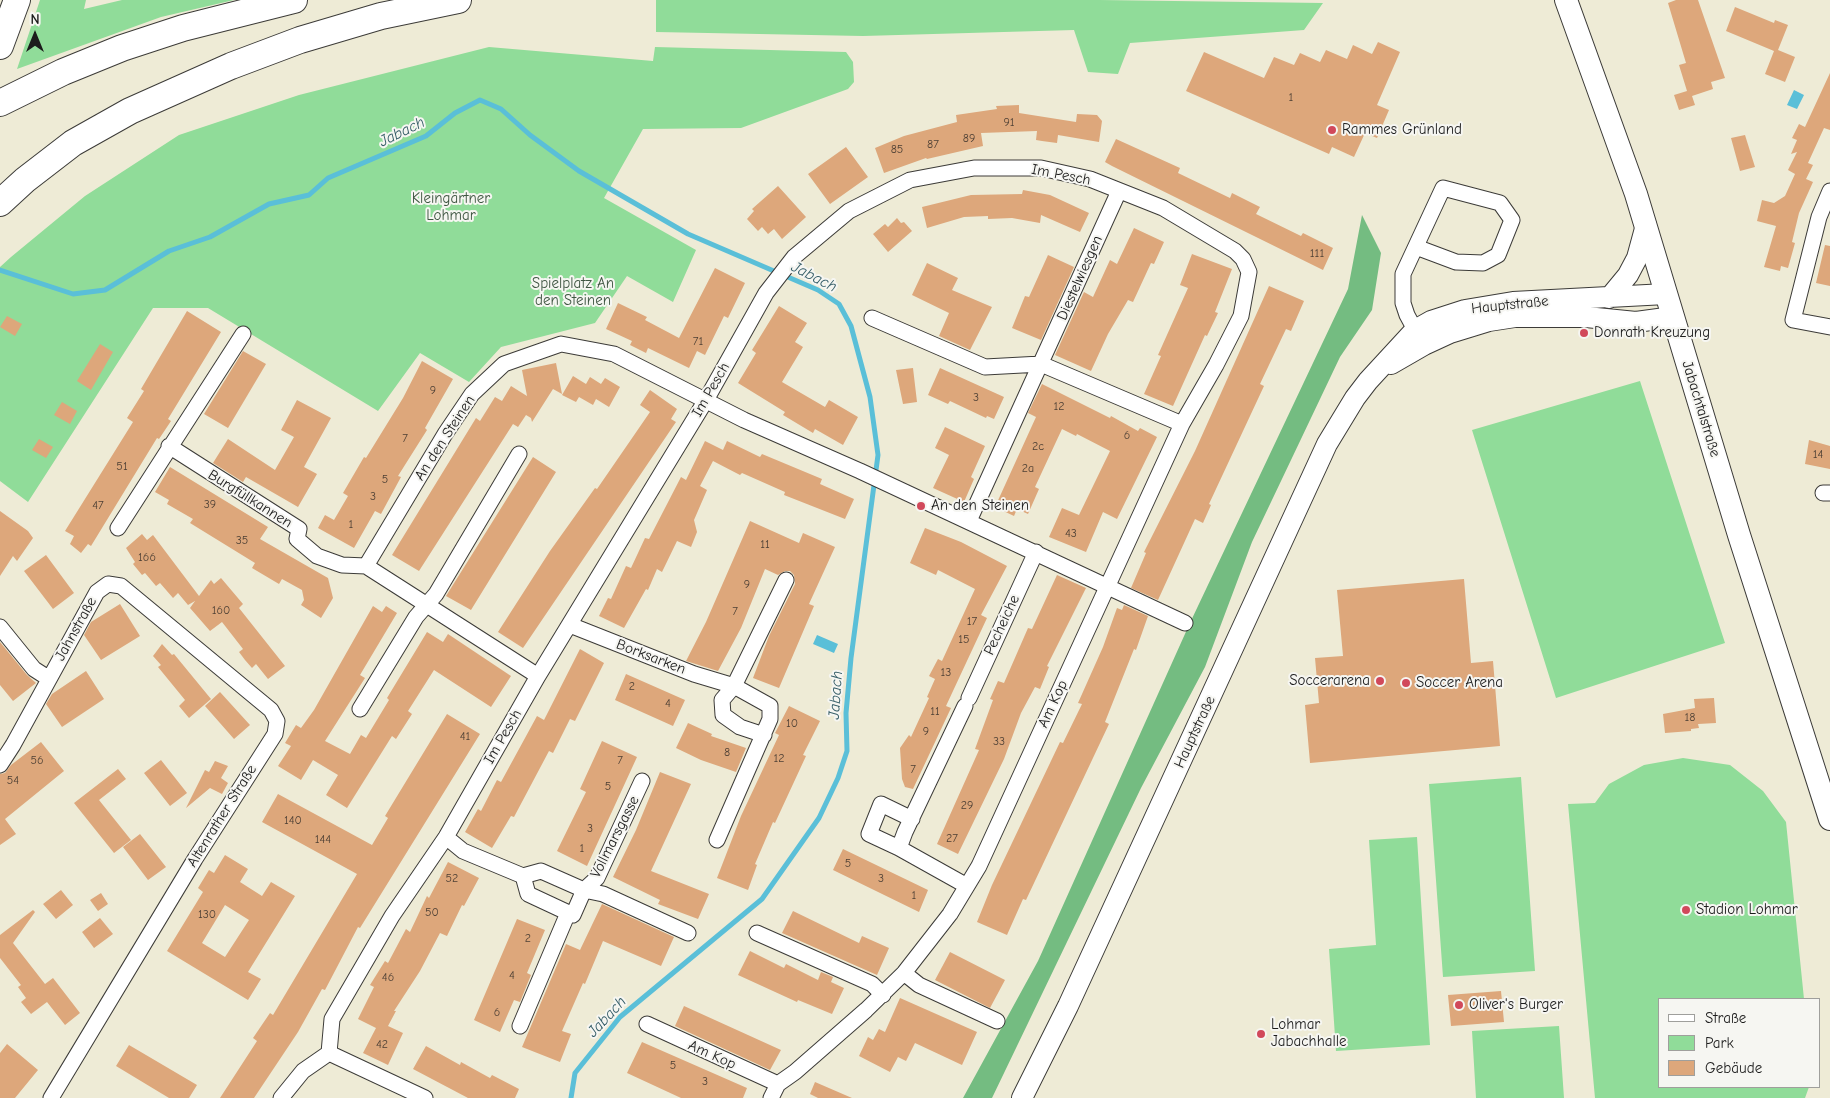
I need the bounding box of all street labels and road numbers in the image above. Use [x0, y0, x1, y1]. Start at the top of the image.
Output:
street label: Im Pesch [1030, 160, 1092, 190]
street label: Diestelwiesgen [1053, 233, 1107, 323]
street label: Hauptstraße [1470, 292, 1550, 318]
street label: Im Pesch [688, 359, 734, 421]
street label: Jabachtalstraße [1678, 359, 1724, 459]
street label: An den Steinen [411, 392, 479, 484]
street label: Burgfüllkannen [205, 466, 295, 532]
street label: Pecheiche [980, 592, 1024, 658]
street label: Jahnstraße [51, 594, 101, 664]
street label: Borksarken [614, 636, 688, 678]
street label: Am Kop [1034, 677, 1072, 731]
street label: Hauptstraße [1170, 693, 1220, 771]
street label: Im Pesch [480, 706, 526, 768]
street label: Altenrather Straße [183, 762, 261, 870]
street label: Vollmarsgasse [587, 793, 643, 881]
street label: Am Kop [685, 1037, 739, 1073]

